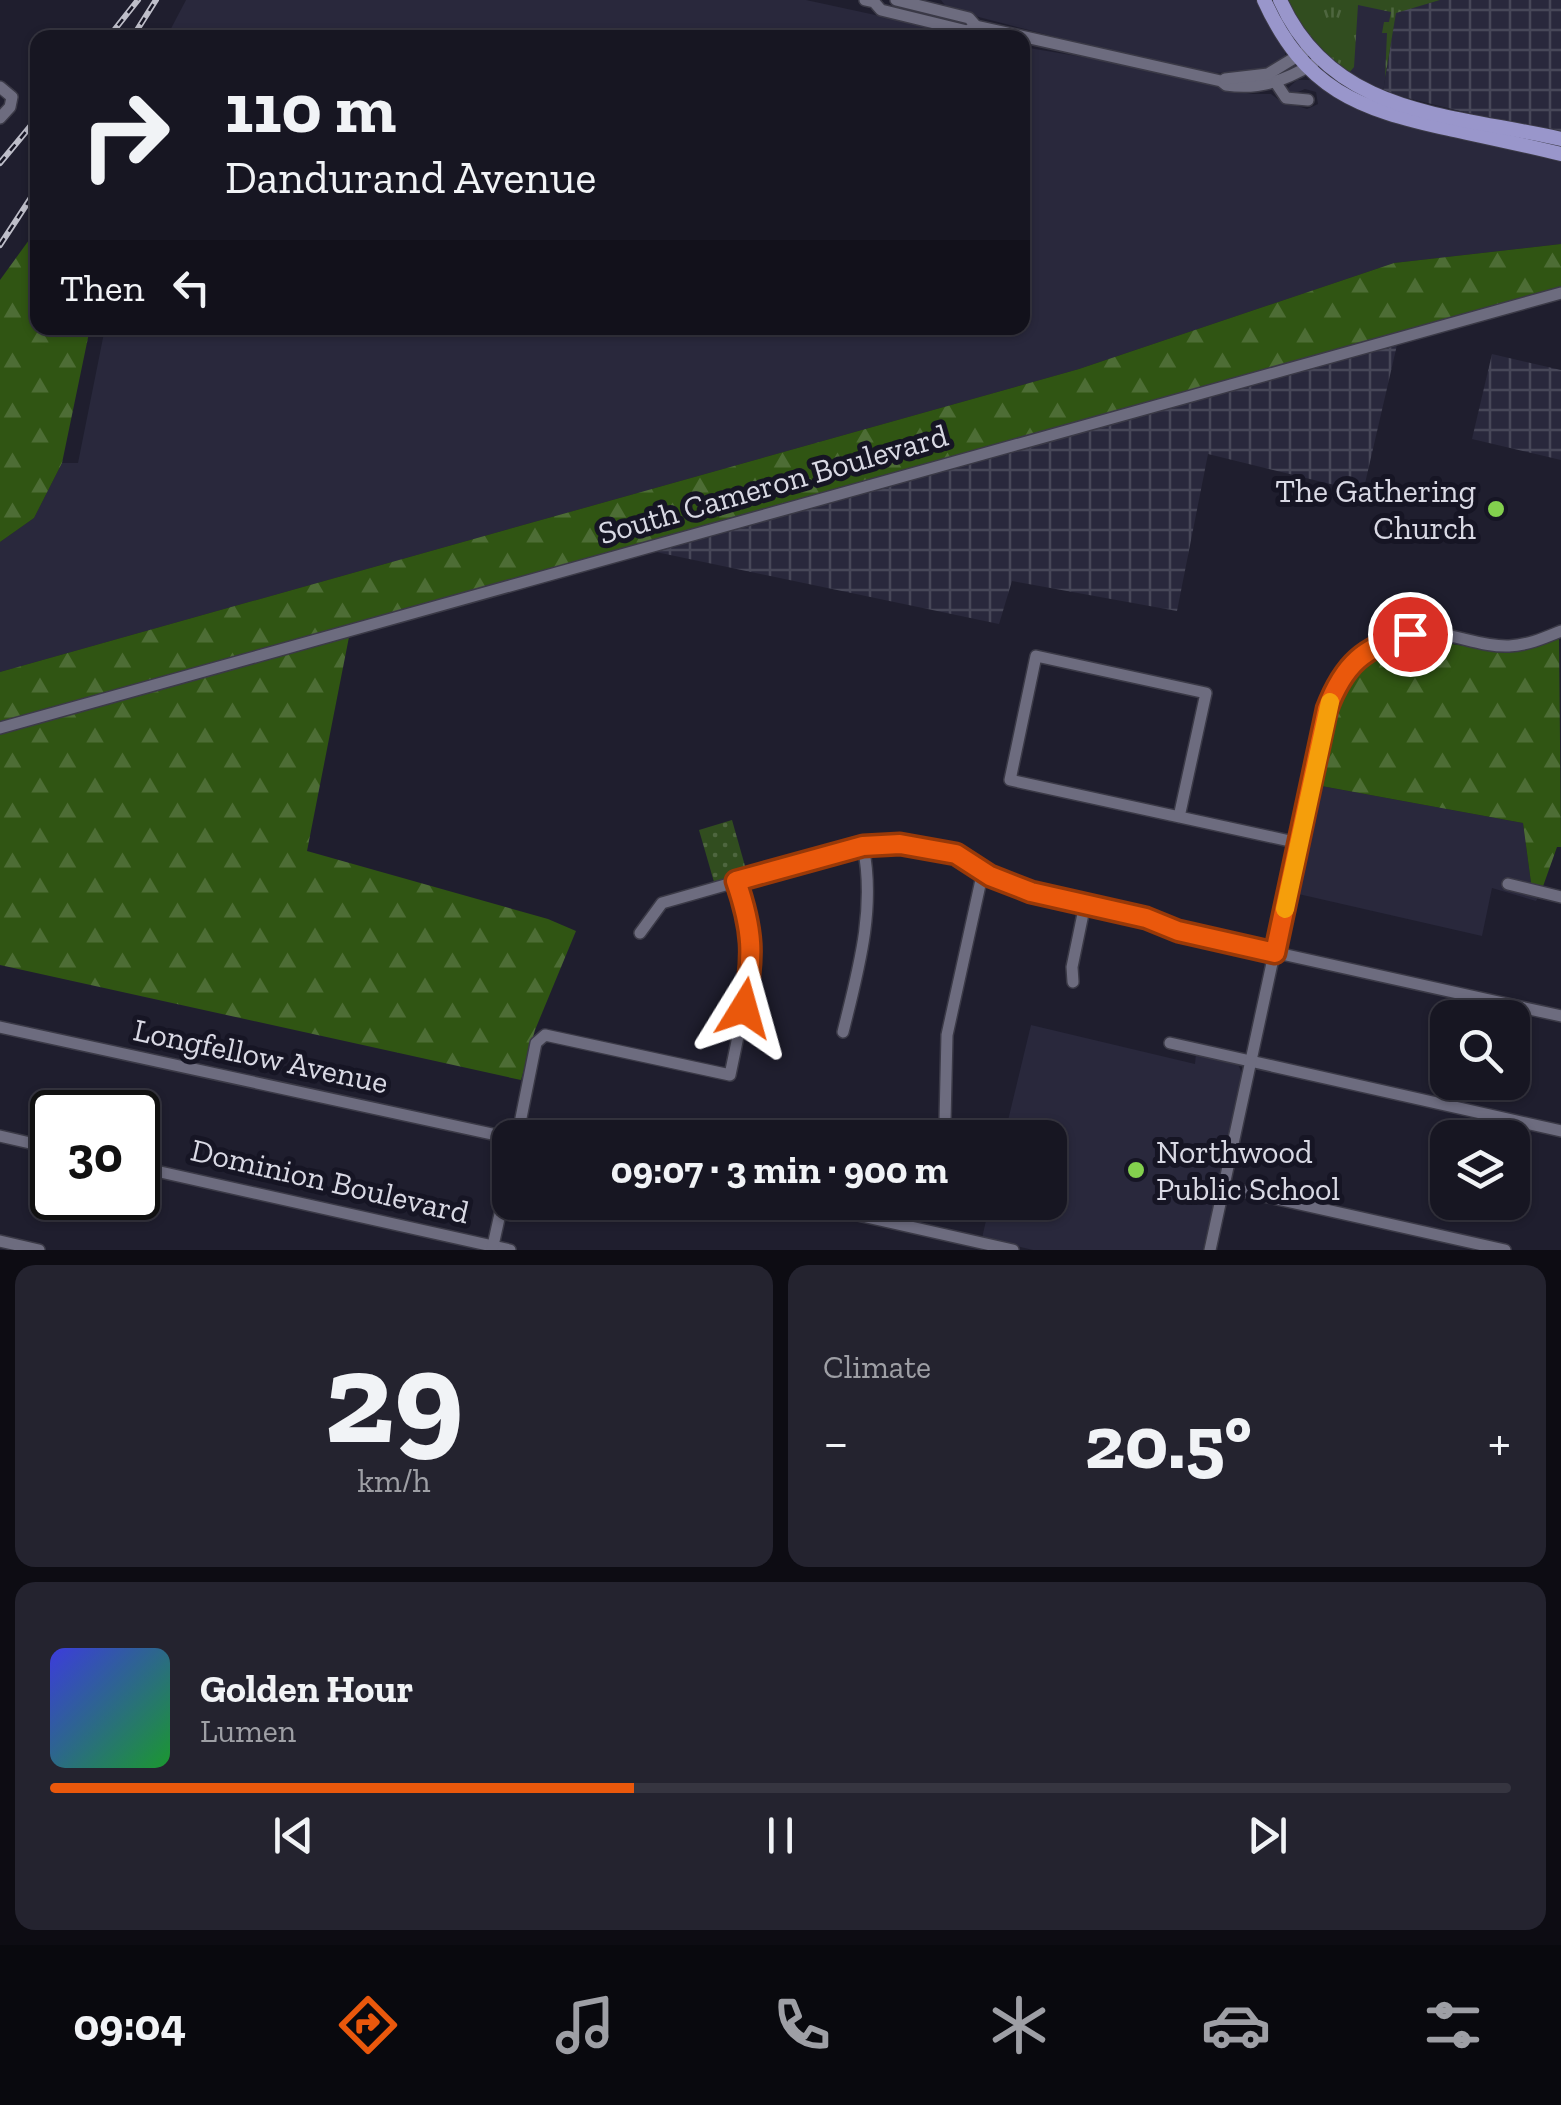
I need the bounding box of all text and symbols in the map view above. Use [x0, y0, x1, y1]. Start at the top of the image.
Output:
text: 110 m [225, 66, 396, 150]
icon: right [60, 70, 190, 200]
text: Dandurand Avenue [225, 151, 597, 205]
icon: left [164, 260, 219, 315]
text: Then [60, 265, 144, 311]
street label: South Cameron Boulevard [594, 416, 953, 552]
place label: The Gathering Church [1275, 472, 1476, 547]
marker: The Gathering Church [1485, 498, 1507, 520]
pin [1368, 592, 1453, 677]
icon: arrive [1383, 607, 1438, 662]
position arrow [692, 956, 796, 1060]
map controls [1430, 1000, 1530, 1220]
button: search [1430, 1000, 1530, 1100]
street label: Longfellow Avenue [130, 1010, 392, 1102]
speed limit sign: 30 [30, 1090, 160, 1220]
button: layers [1430, 1120, 1530, 1220]
street label: Dominion Boulevard [187, 1131, 473, 1232]
place label: Northwood Public School [1156, 1133, 1340, 1208]
text: 09:07 · 3 min · 900 m [611, 1147, 948, 1193]
marker: Northwood Public School [1125, 1159, 1147, 1181]
text: 29 [324, 1319, 464, 1475]
text: Climate [823, 1348, 931, 1386]
text: 20.5° [1085, 1397, 1252, 1487]
text: − [823, 1409, 849, 1475]
text: + [1488, 1409, 1511, 1475]
text: km/h [357, 1462, 431, 1500]
text: Golden Hour [200, 1666, 413, 1712]
text: Lumen [200, 1712, 296, 1750]
icon: previous [266, 1808, 321, 1863]
icon: pause [753, 1808, 808, 1863]
icon: next [1240, 1808, 1295, 1863]
icon: directions [333, 1990, 403, 2060]
icon: music [550, 1990, 620, 2060]
icon: phone [767, 1990, 837, 2060]
icon: climate [984, 1990, 1054, 2060]
icon: car [1201, 1990, 1271, 2060]
icon: filters [1418, 1990, 1488, 2060]
text: 09:04 [73, 1998, 186, 2052]

